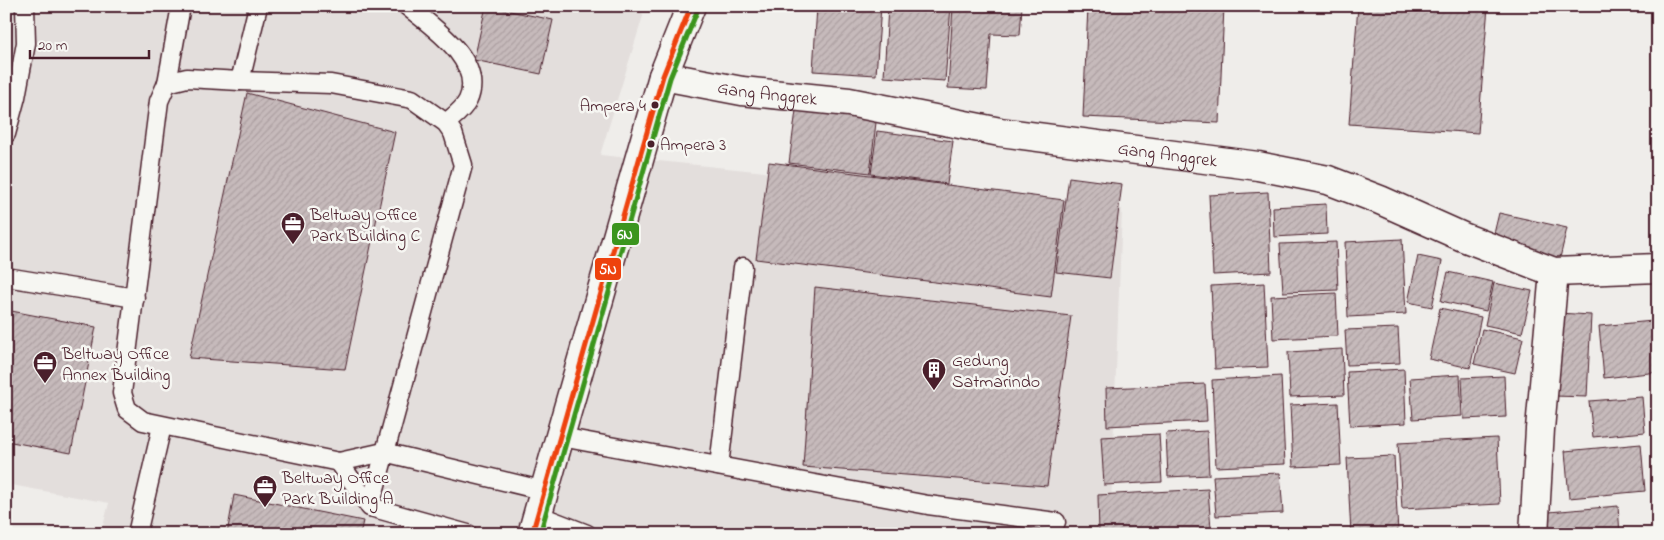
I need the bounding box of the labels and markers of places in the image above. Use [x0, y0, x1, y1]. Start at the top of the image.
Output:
place label: Ampera 4 [580, 94, 646, 119]
marker: Ampera 4 [650, 100, 660, 110]
place label: Ampera 3 [660, 133, 726, 158]
marker: Ampera 3 [646, 139, 656, 149]
place label: Beltway Office Park Building C [309, 203, 420, 251]
office icon: Beltway Office Park Building C [280, 211, 306, 245]
place label: Beltway Office Annex Building [61, 342, 170, 390]
place label: Gedung Satmarindo [952, 349, 1040, 396]
office icon: Beltway Office Annex Building [32, 350, 58, 384]
building icon: Gedung Satmarindo [921, 357, 947, 391]
place label: Beltway Office Park Building A [281, 466, 394, 514]
office icon: Beltway Office Park Building A [252, 474, 278, 508]

